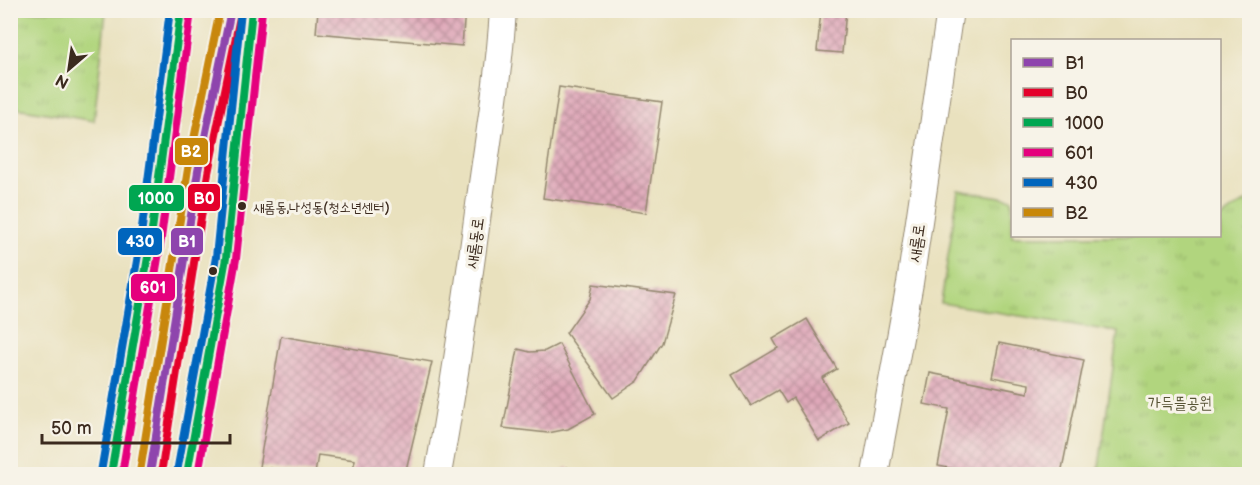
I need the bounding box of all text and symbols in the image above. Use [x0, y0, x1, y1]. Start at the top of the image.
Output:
north arrow [39, 39, 99, 99]
legend [1011, 39, 1221, 237]
text: B1 [1065, 53, 1084, 74]
text: N [53, 70, 72, 92]
text: B0 [1065, 83, 1088, 104]
text: 1000 [1065, 113, 1104, 134]
line badge: B2 [174, 137, 209, 166]
text: B2 [181, 143, 202, 162]
text: 601 [1065, 143, 1094, 164]
text: 430 [1065, 173, 1098, 194]
line badge: B0 [187, 183, 221, 212]
line badge: 1000 [128, 184, 185, 212]
text: 1000 [138, 190, 174, 209]
text: B0 [193, 190, 215, 209]
place label: 새롬동,나성동(청소년센터) [253, 199, 390, 216]
marker: 새롬동,나성동(청소년센터) [236, 200, 248, 212]
text: B2 [1065, 203, 1088, 224]
street label: 새롬동로 [462, 216, 488, 270]
street label: 새롬로 [905, 223, 930, 264]
line badge: 430 [117, 227, 163, 256]
line badge: B1 [170, 227, 204, 256]
text: 430 [126, 233, 154, 252]
text: B1 [178, 233, 196, 252]
unlabelled marker [207, 265, 219, 277]
line badge: 601 [130, 273, 176, 302]
text: 601 [140, 279, 166, 298]
park label: 가득뜰공원 [1148, 394, 1212, 413]
scale bar [42, 407, 230, 445]
text: 50 m [51, 418, 92, 439]

